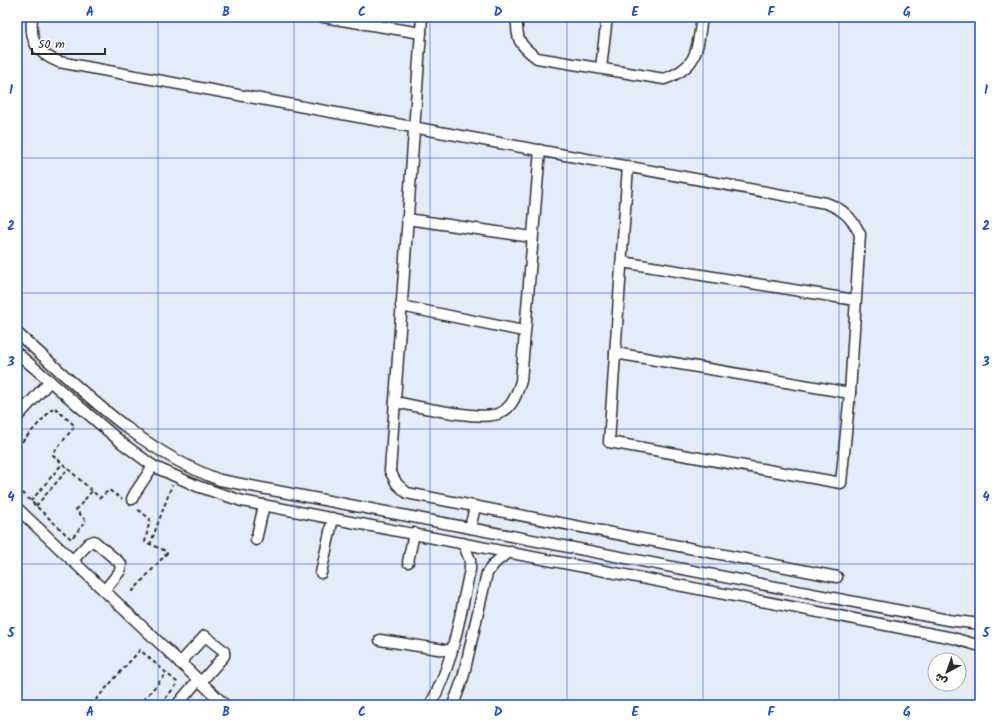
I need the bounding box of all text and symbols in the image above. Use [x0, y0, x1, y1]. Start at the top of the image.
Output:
text: A [86, 2, 94, 23]
text: B [222, 2, 230, 23]
text: C [358, 2, 366, 23]
text: D [494, 2, 503, 23]
text: E [631, 2, 639, 23]
text: F [767, 2, 775, 23]
text: G [903, 2, 911, 23]
scale bar [32, 30, 105, 56]
text: 50 m [38, 35, 65, 54]
text: 1 [9, 80, 13, 101]
text: 1 [984, 80, 988, 101]
text: 2 [7, 216, 15, 237]
text: 2 [982, 216, 990, 237]
text: 3 [6, 352, 15, 373]
text: 3 [981, 352, 990, 373]
text: 4 [7, 487, 15, 508]
text: 4 [982, 487, 990, 508]
text: 5 [7, 623, 16, 644]
text: 5 [982, 623, 991, 644]
north arrow [927, 652, 967, 692]
text: ش [931, 668, 952, 690]
text: A [86, 702, 94, 722]
text: B [222, 702, 230, 722]
text: C [358, 702, 366, 722]
text: D [494, 702, 503, 722]
text: E [631, 702, 639, 722]
text: F [767, 702, 775, 722]
text: G [903, 702, 911, 722]

